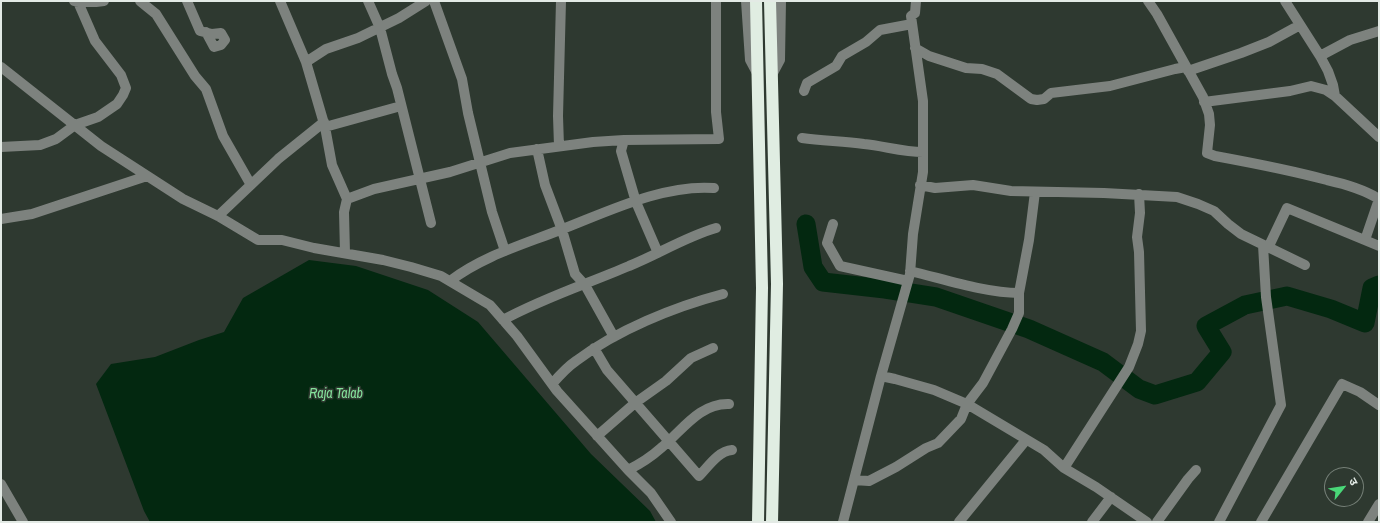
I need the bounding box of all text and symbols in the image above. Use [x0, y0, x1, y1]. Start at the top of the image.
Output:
water label: Raja Talab [309, 386, 363, 402]
north arrow [1324, 467, 1364, 507]
text: उ [1346, 475, 1361, 488]

